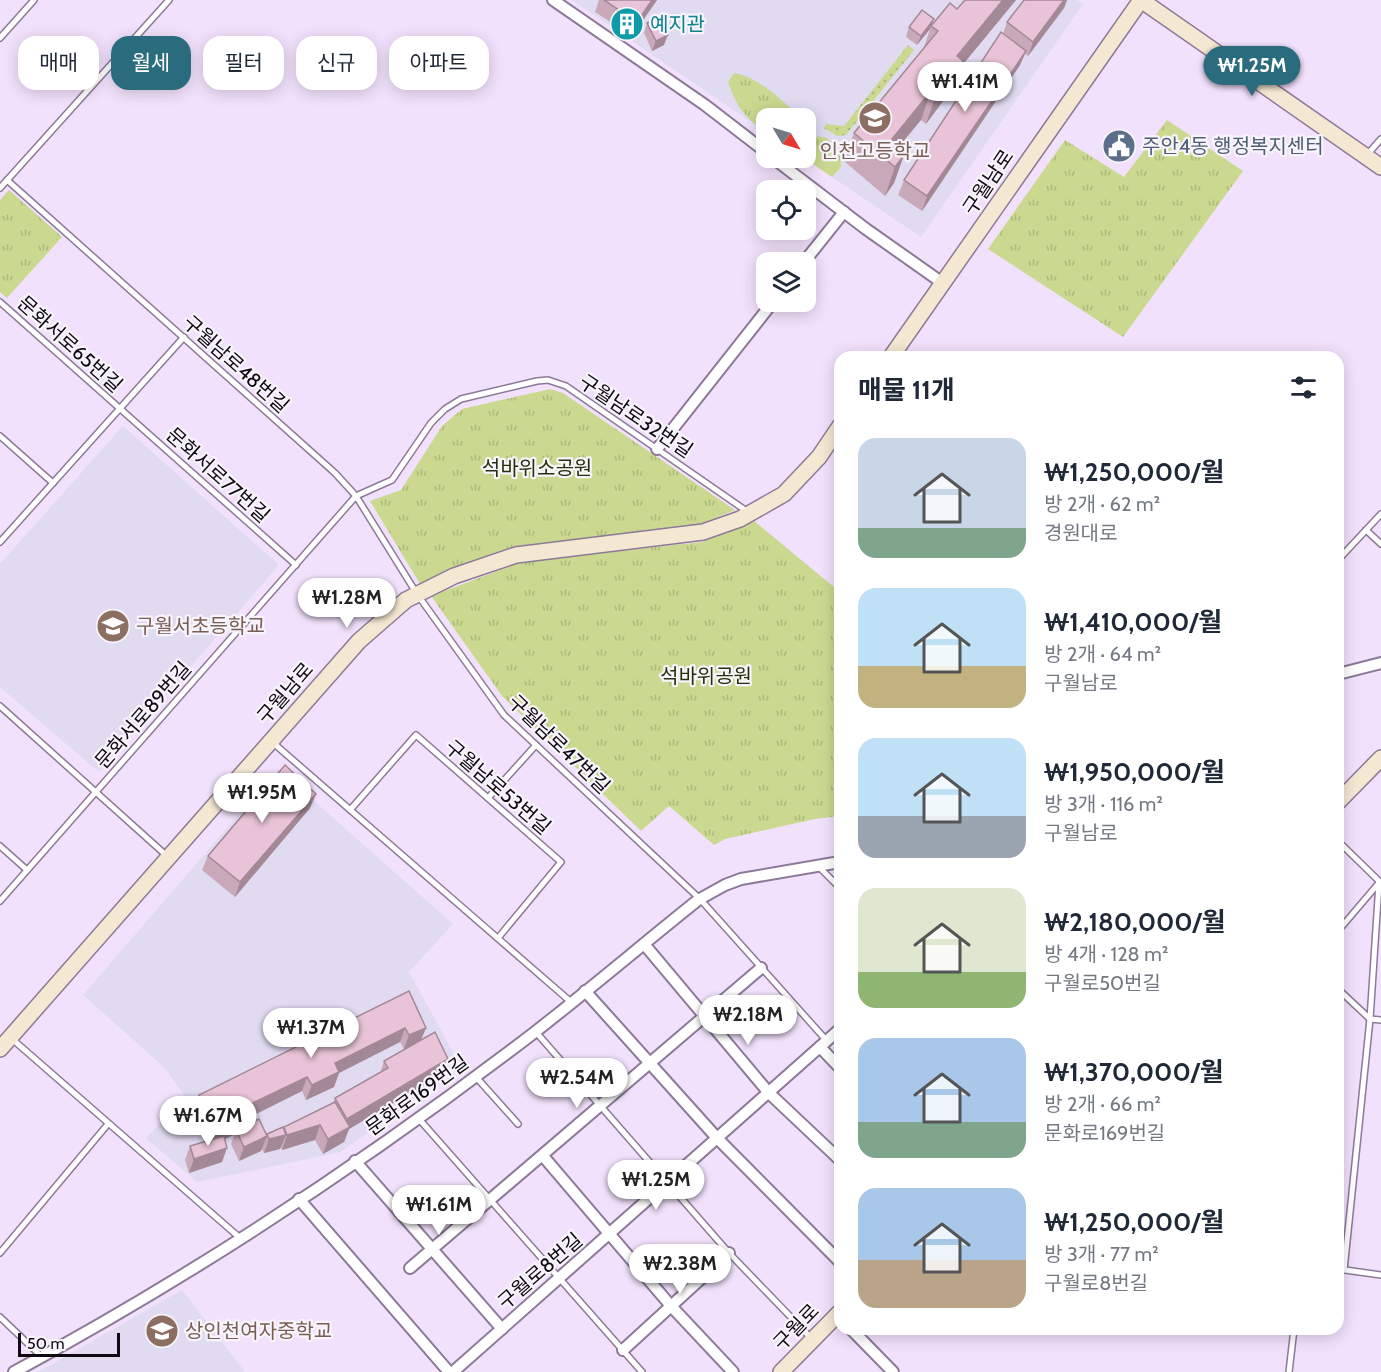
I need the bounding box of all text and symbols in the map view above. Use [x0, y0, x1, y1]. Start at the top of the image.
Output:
building icon: 예지관 [609, 6, 645, 42]
place label: 예지관 [650, 12, 705, 36]
chip: 매매 [18, 36, 99, 90]
chip: 월세 [111, 36, 191, 90]
chip: 필터 [203, 36, 284, 90]
chip: 신규 [296, 36, 377, 90]
chip: 아파트 [389, 36, 489, 90]
pin: ₩1.25M [1203, 46, 1301, 97]
text: ₩1.25M [1217, 53, 1287, 77]
pin: ₩1.41M [916, 62, 1014, 113]
text: ₩1.41M [931, 69, 999, 93]
school or university icon: 인천고등학교 [857, 100, 893, 136]
north arrow [756, 108, 816, 168]
map controls [756, 108, 816, 312]
public building icon: 주안4동 행정복지센터 [1101, 128, 1137, 164]
place label: 주안4동 행정복지센터 [1142, 134, 1324, 158]
place label: 인천고등학교 [820, 139, 930, 163]
street label: 구월남로 [957, 145, 1019, 219]
button: locate [756, 180, 816, 240]
button: layers [756, 252, 816, 312]
street label: 문화서로65번길 [13, 291, 127, 397]
street label: 구월남로48번길 [178, 310, 294, 418]
street label: 구월남로32번길 [575, 369, 697, 463]
icon: filters [1287, 371, 1320, 404]
text: 매물 11개 [858, 374, 955, 406]
street label: 문화서로77번길 [161, 422, 275, 528]
park label: 석바위소공원 [482, 456, 592, 480]
text: ₩1,250,000/월 [1044, 456, 1224, 488]
icon: home [906, 462, 978, 534]
text: 방 2개 · 62 m² [1044, 492, 1160, 516]
text: 경원대로 [1044, 521, 1118, 545]
pin: ₩1.28M [298, 578, 396, 629]
text: ₩1.28M [312, 585, 382, 609]
text: ₩1,410,000/월 [1044, 606, 1222, 638]
school or university icon: 구월서초등학교 [95, 608, 131, 644]
icon: home [906, 612, 978, 684]
place label: 구월서초등학교 [136, 614, 265, 638]
text: 방 2개 · 64 m² [1044, 642, 1161, 666]
street label: 문화서로89번길 [90, 657, 196, 773]
street label: 구월남로 [252, 657, 318, 729]
park label: 석바위공원 [660, 664, 752, 688]
text: 구월남로 [1044, 671, 1118, 695]
street label: 구월남로47번길 [503, 690, 615, 798]
street label: 구월남로53번길 [440, 735, 556, 839]
text: ₩1,950,000/월 [1044, 756, 1225, 788]
icon: home [906, 762, 978, 834]
pin: ₩1.95M [213, 773, 311, 824]
text: ₩1.95M [227, 780, 297, 804]
text: 방 3개 · 116 m² [1044, 792, 1163, 816]
text: 구월남로 [1044, 821, 1118, 845]
text: ₩2,180,000/월 [1044, 906, 1226, 938]
icon: home [906, 912, 978, 984]
text: 방 4개 · 128 m² [1044, 942, 1168, 966]
text: 구월로50번길 [1044, 971, 1161, 995]
pin: ₩2.18M [699, 995, 797, 1046]
text: ₩2.18M [713, 1002, 783, 1026]
pin: ₩1.37M [262, 1008, 360, 1059]
text: ₩1.37M [277, 1015, 345, 1039]
street label: 문화로169번길 [361, 1050, 473, 1140]
text: ₩1,370,000/월 [1044, 1056, 1224, 1088]
pin: ₩2.54M [528, 1058, 626, 1109]
icon: home [906, 1062, 978, 1134]
text: ₩2.54M [540, 1065, 614, 1089]
text: 방 2개 · 66 m² [1044, 1092, 1161, 1116]
pin: ₩1.67M [159, 1096, 257, 1147]
text: ₩1.67M [174, 1103, 242, 1127]
text: 문화로169번길 [1044, 1121, 1165, 1145]
pin: ₩1.25M [607, 1160, 705, 1211]
text: ₩1.25M [621, 1167, 691, 1191]
pin: ₩1.61M [390, 1185, 488, 1236]
text: ₩1.61M [406, 1192, 472, 1216]
text: ₩1,250,000/월 [1044, 1206, 1224, 1238]
icon: home [906, 1212, 978, 1284]
street label: 구월로8번길 [493, 1228, 587, 1314]
text: 방 3개 · 77 m² [1044, 1242, 1159, 1266]
pin: ₩2.38M [631, 1244, 729, 1295]
text: ₩2.38M [643, 1251, 717, 1275]
text: 구월로8번길 [1044, 1271, 1148, 1295]
street label: 구월로 [768, 1299, 824, 1355]
school or university icon: 상인천여자중학교 [144, 1313, 180, 1349]
place label: 상인천여자중학교 [185, 1319, 332, 1343]
scale bar [18, 1330, 120, 1358]
text: 50 m [27, 1334, 64, 1353]

